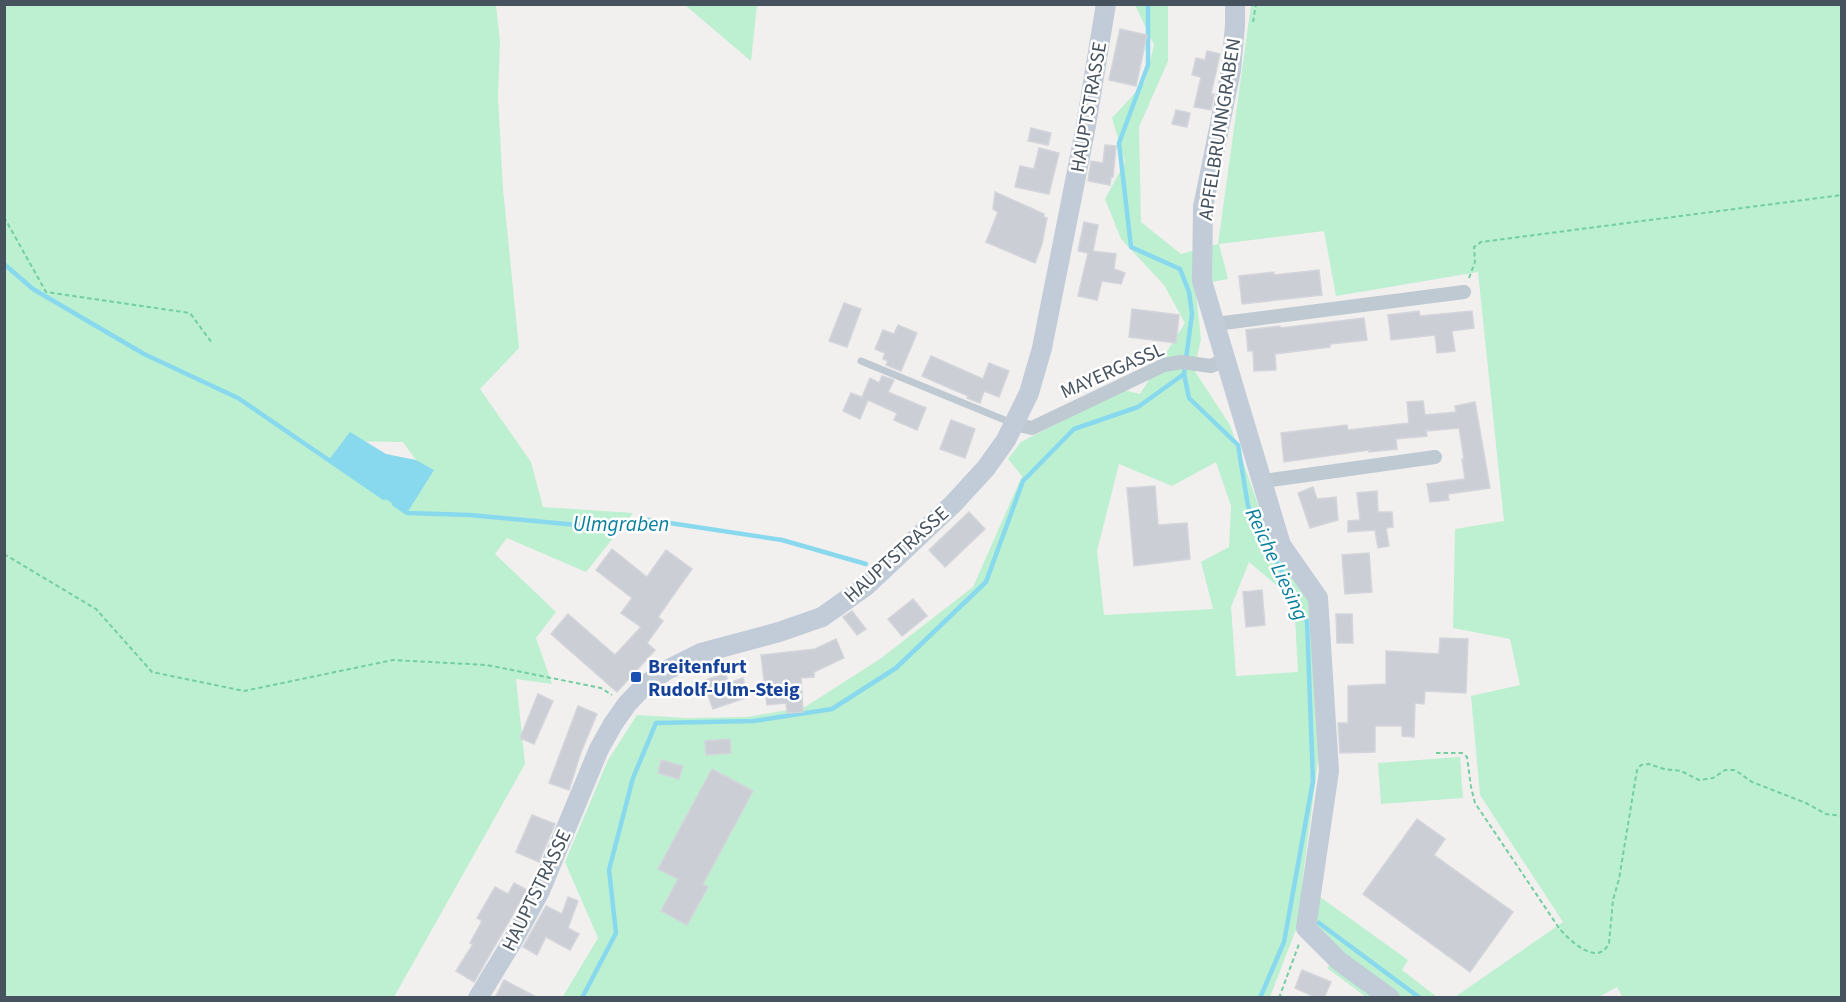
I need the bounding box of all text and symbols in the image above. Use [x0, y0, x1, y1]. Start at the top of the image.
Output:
street label: APFELBRUNNGRABEN [1192, 36, 1248, 222]
street label: HAUPTSTRASSE [1064, 40, 1114, 175]
street label: MAYERGASSL [1056, 336, 1169, 406]
street label: HAUPTSTRASSE [838, 500, 955, 609]
water label: Reiche Liesing [1238, 503, 1316, 625]
water label: Ulmgraben [573, 509, 669, 539]
place label: Breitenfurt Rudolf-Ulm-Steig [648, 653, 800, 704]
marker: Breitenfurt Rudolf-Ulm-Steig [629, 670, 643, 684]
street label: HAUPTSTRASSE [495, 825, 578, 956]

